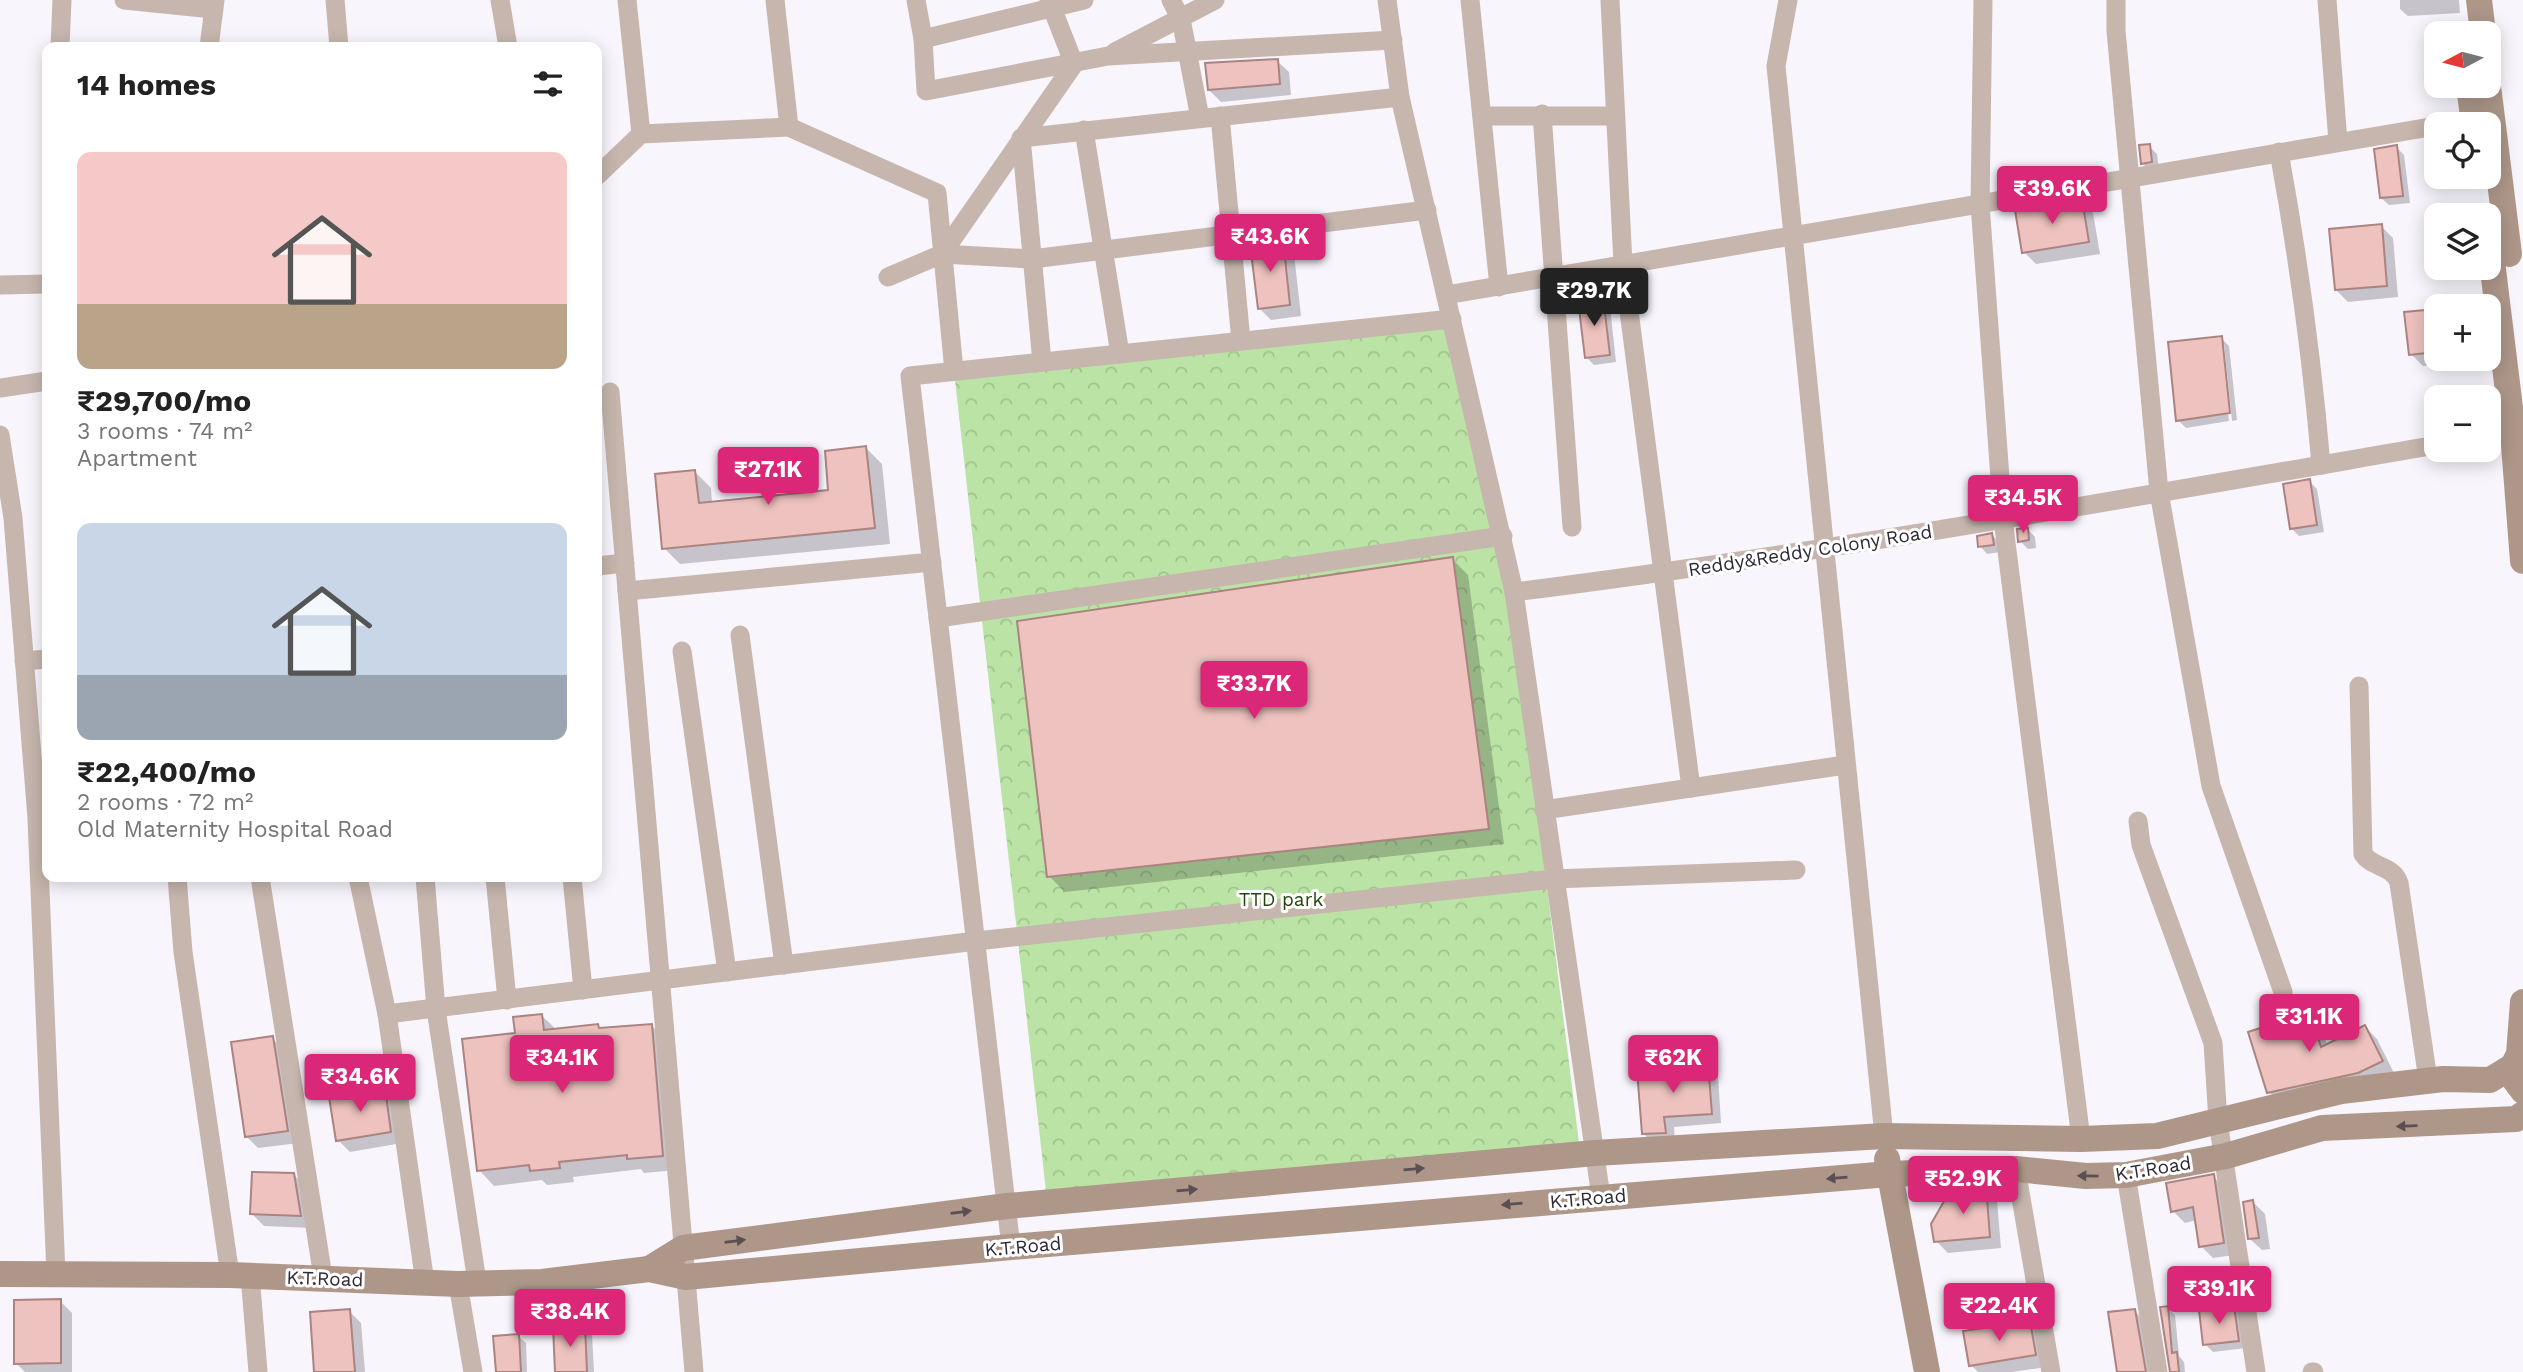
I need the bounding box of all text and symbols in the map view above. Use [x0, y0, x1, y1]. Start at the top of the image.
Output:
north arrow [2424, 21, 2501, 98]
map controls [2424, 21, 2501, 462]
icon: filters [529, 65, 567, 103]
text: 14 homes [77, 67, 216, 102]
button: locate [2424, 112, 2501, 189]
pin: ₹39.6K [1995, 166, 2109, 226]
text: ₹39.6K [2013, 175, 2091, 202]
icon: home [259, 197, 385, 323]
button: layers [2424, 203, 2501, 280]
pin: ₹43.6K [1213, 215, 1327, 274]
text: ₹43.6K [1231, 223, 1309, 250]
pin: ₹29.7K [1537, 268, 1651, 328]
text: ₹29.7K [1556, 277, 1632, 304]
button: + [2424, 294, 2501, 371]
text: ₹29,700/mo [77, 383, 251, 418]
button: − [2424, 385, 2501, 462]
text: 3 rooms · 74 m² [77, 418, 252, 445]
text: Apartment [77, 445, 197, 472]
pin: ₹27.1K [711, 448, 825, 507]
text: ₹27.1K [734, 456, 802, 483]
pin: ₹34.5K [1966, 476, 2080, 535]
text: ₹34.5K [1984, 484, 2062, 511]
street label: Reddy&Reddy Colony Road [1686, 520, 1934, 581]
icon: home [259, 568, 385, 694]
pin: ₹33.7K [1197, 662, 1311, 721]
text: ₹33.7K [1216, 670, 1292, 697]
text: ₹22,400/mo [77, 754, 256, 789]
text: 2 rooms · 72 m² [77, 789, 253, 816]
text: Old Maternity Hospital Road [77, 816, 393, 843]
park label: TTD park [1239, 888, 1323, 911]
pin: ₹31.1K [2252, 995, 2366, 1054]
text: ₹31.1K [2275, 1003, 2343, 1030]
pin: ₹34.1K [505, 1036, 619, 1095]
pin: ₹62K [1632, 1036, 1714, 1095]
text: ₹34.1K [526, 1044, 598, 1071]
text: ₹62K [1644, 1044, 1702, 1071]
pin: ₹34.6K [303, 1054, 417, 1114]
text: ₹34.6K [321, 1063, 399, 1090]
one-way arrow [2396, 1120, 2418, 1131]
street label: K.T.Road [2113, 1151, 2193, 1186]
pin: ₹52.9K [1906, 1156, 2020, 1216]
one-way arrow [1403, 1163, 1425, 1174]
text: ₹52.9K [1924, 1165, 2002, 1192]
one-way arrow [2077, 1170, 2099, 1182]
one-way arrow [1825, 1173, 1847, 1184]
one-way arrow [1176, 1184, 1198, 1195]
street label: K.T.Road [1549, 1184, 1627, 1213]
one-way arrow [1501, 1199, 1523, 1210]
one-way arrow [950, 1206, 972, 1217]
street label: K.T.Road [984, 1232, 1062, 1261]
one-way arrow [724, 1236, 746, 1247]
street label: K.T.Road [286, 1266, 364, 1291]
pin: ₹39.1K [2162, 1266, 2276, 1326]
text: ₹39.1K [2183, 1275, 2255, 1302]
pin: ₹22.4K [1942, 1284, 2056, 1343]
pin: ₹38.4K [513, 1290, 627, 1349]
text: ₹22.4K [1960, 1292, 2038, 1319]
text: ₹38.4K [530, 1298, 610, 1325]

